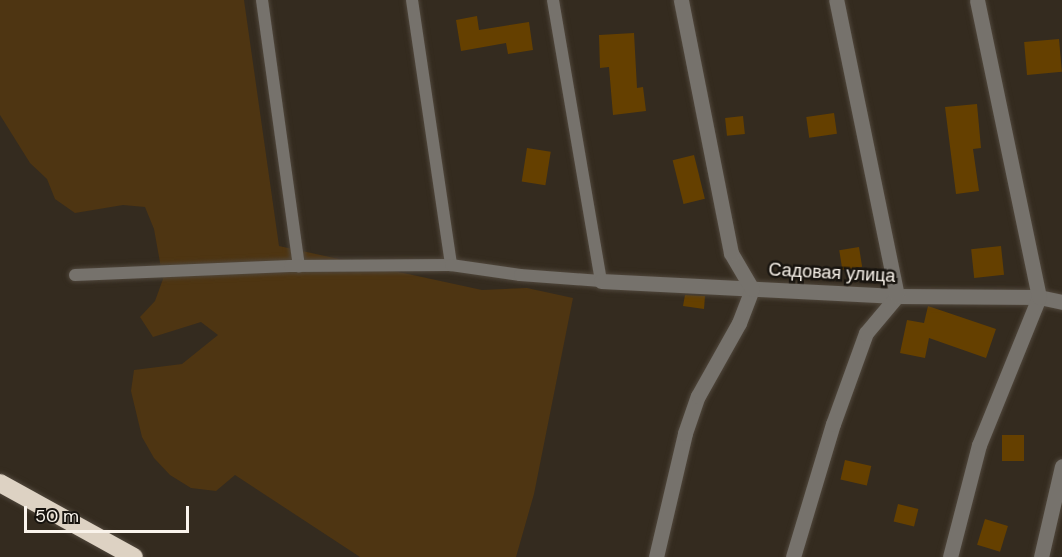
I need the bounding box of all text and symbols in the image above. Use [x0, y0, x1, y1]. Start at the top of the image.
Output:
street label: Садовая улица [768, 259, 896, 287]
scale bar [27, 494, 192, 532]
text: 50 m [35, 504, 79, 528]

